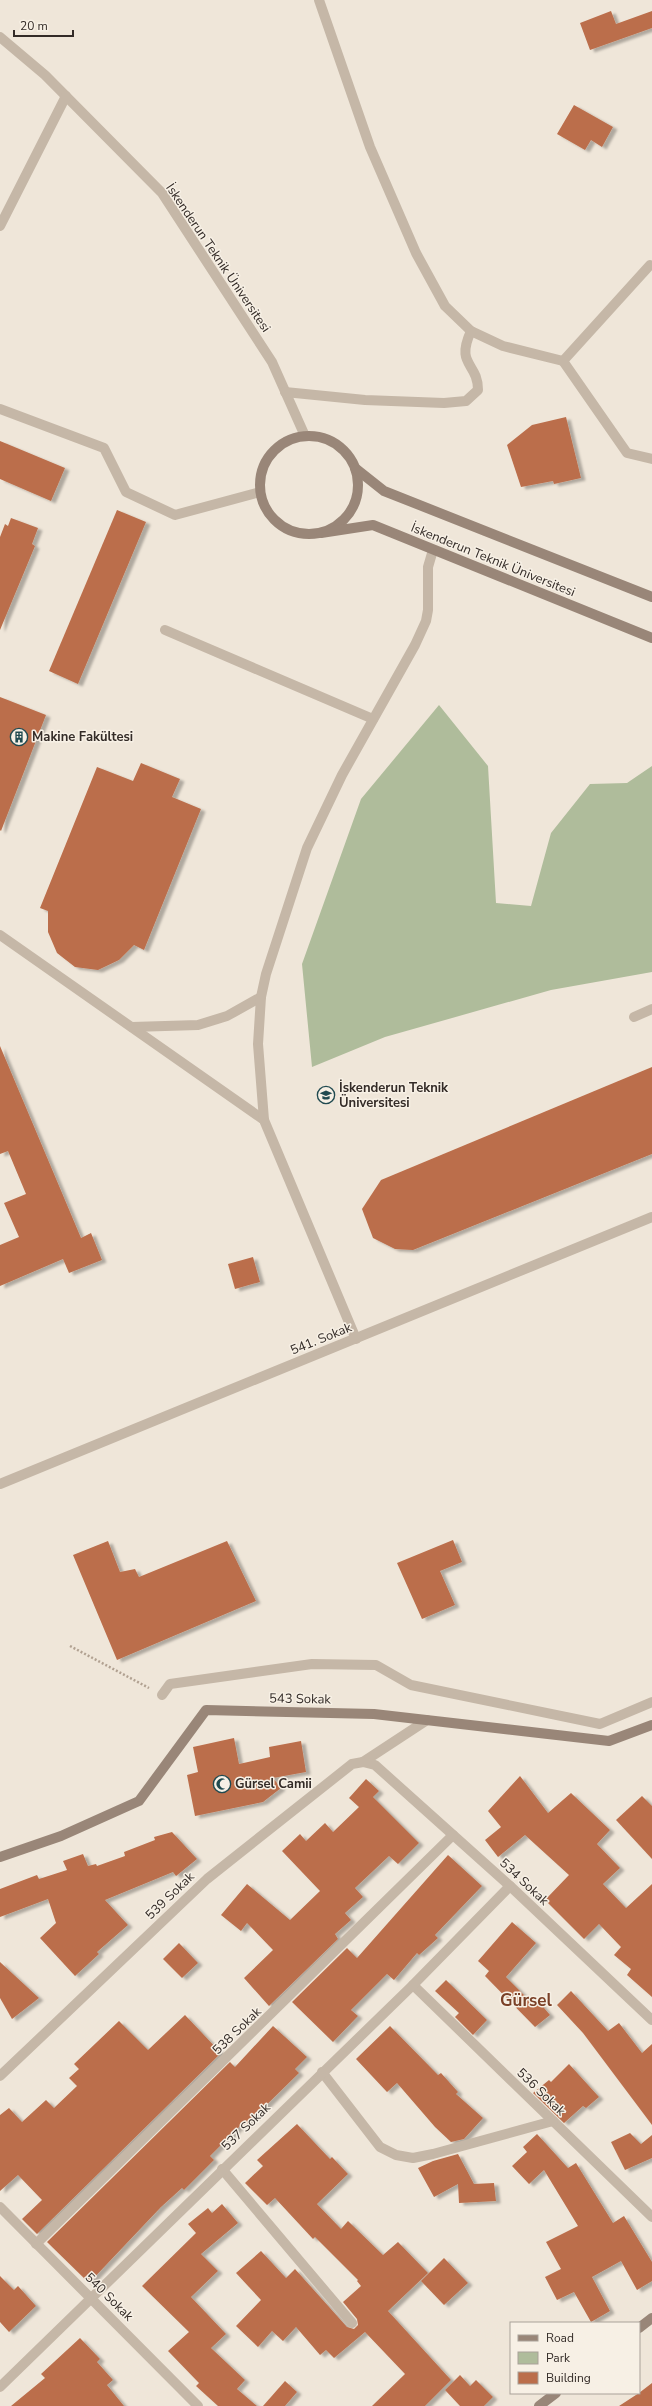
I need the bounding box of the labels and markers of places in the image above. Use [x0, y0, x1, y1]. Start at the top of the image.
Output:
building icon: Makine Fakültesi [9, 727, 29, 747]
place label: Makine Fakültesi [32, 728, 133, 746]
place label: İskenderun Teknik Üniversitesi [339, 1079, 449, 1112]
school or university icon: İskenderun Teknik Üniversitesi [316, 1085, 336, 1105]
mosque icon: Gürsel Camii [212, 1774, 232, 1794]
place label: Gürsel Camii [235, 1775, 312, 1793]

